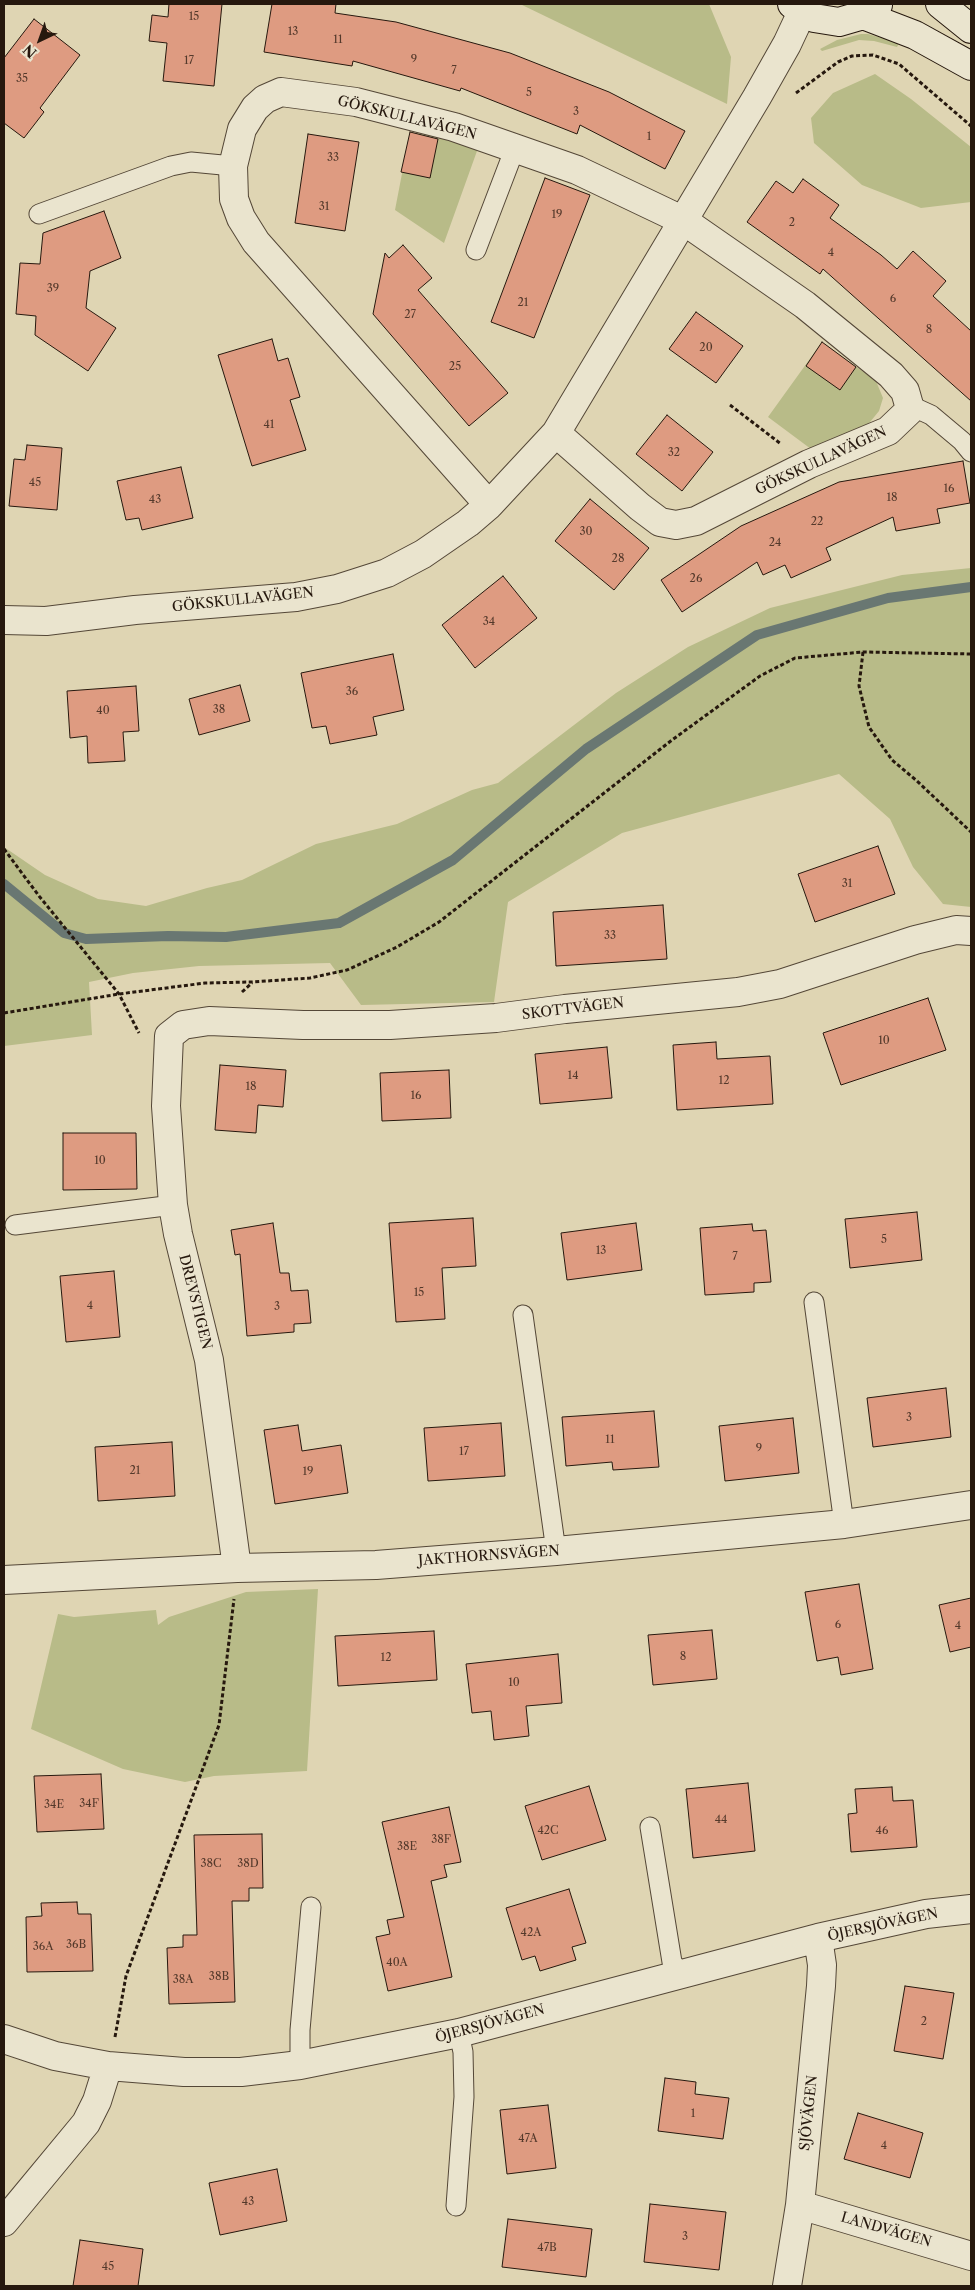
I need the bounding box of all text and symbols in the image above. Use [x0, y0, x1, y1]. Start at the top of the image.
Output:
house number: 15 [189, 10, 199, 24]
north arrow [15, 15, 65, 65]
house number: 13 [288, 25, 298, 39]
house number: 11 [333, 33, 343, 47]
text: N [19, 40, 41, 62]
house number: 9 [411, 53, 417, 67]
house number: 17 [184, 54, 194, 68]
house number: 7 [451, 64, 457, 78]
house number: 35 [16, 72, 28, 86]
house number: 5 [526, 86, 532, 100]
street label: GÖKSKULLAVÄGEN [336, 93, 478, 143]
house number: 3 [573, 105, 579, 119]
house number: 1 [647, 130, 651, 144]
house number: 33 [327, 151, 339, 165]
house number: 31 [319, 200, 329, 214]
house number: 19 [551, 208, 563, 222]
house number: 2 [789, 216, 795, 230]
house number: 4 [828, 246, 834, 260]
house number: 39 [47, 282, 59, 296]
house number: 6 [890, 292, 896, 306]
house number: 21 [518, 296, 528, 310]
house number: 27 [404, 308, 416, 322]
house number: 8 [926, 323, 932, 337]
house number: 20 [699, 341, 713, 355]
house number: 25 [449, 360, 461, 374]
house number: 41 [264, 418, 274, 432]
street label: GÖKSKULLAVÄGEN [753, 423, 889, 499]
house number: 32 [668, 446, 680, 460]
house number: 45 [29, 476, 41, 490]
house number: 16 [943, 482, 955, 496]
house number: 18 [886, 491, 898, 505]
house number: 43 [149, 493, 161, 507]
house number: 22 [811, 515, 823, 529]
house number: 30 [579, 525, 593, 539]
house number: 24 [769, 536, 781, 550]
house number: 28 [612, 552, 624, 566]
house number: 26 [690, 572, 702, 586]
street label: GÖKSKULLAVÄGEN [171, 584, 315, 616]
house number: 34 [483, 615, 495, 629]
house number: 36 [346, 685, 358, 699]
house number: 38 [213, 703, 225, 717]
house number: 40 [96, 704, 110, 718]
house number: 31 [842, 877, 852, 891]
house number: 33 [604, 929, 616, 943]
street label: SKOTTVÄGEN [521, 994, 625, 1024]
house number: 10 [878, 1034, 890, 1048]
house number: 14 [568, 1069, 578, 1083]
house number: 12 [719, 1074, 729, 1088]
house number: 18 [245, 1080, 257, 1094]
house number: 16 [410, 1089, 422, 1103]
house number: 10 [94, 1154, 106, 1168]
house number: 5 [881, 1233, 887, 1247]
house number: 13 [596, 1244, 606, 1258]
house number: 7 [732, 1250, 738, 1264]
street label: DREVSTIGEN [175, 1253, 215, 1351]
house number: 15 [414, 1286, 424, 1300]
house number: 4 [87, 1299, 93, 1313]
house number: 3 [274, 1300, 280, 1314]
house number: 3 [906, 1411, 912, 1425]
house number: 11 [605, 1433, 615, 1447]
house number: 9 [756, 1442, 762, 1456]
house number: 17 [459, 1445, 469, 1459]
house number: 21 [130, 1464, 140, 1478]
house number: 19 [302, 1465, 314, 1479]
street label: JAKTHORNSVÄGEN [418, 1543, 560, 1569]
house number: 6 [835, 1618, 841, 1632]
house number: 4 [955, 1619, 961, 1633]
house number: 8 [680, 1650, 686, 1664]
house number: 12 [381, 1651, 391, 1665]
house number: 10 [508, 1676, 520, 1690]
house number: 34F [79, 1797, 99, 1811]
house number: 34E [44, 1798, 64, 1812]
house number: 44 [715, 1813, 727, 1827]
house number: 42C [537, 1824, 559, 1838]
house number: 46 [876, 1824, 888, 1838]
house number: 38F [431, 1833, 451, 1847]
house number: 38E [397, 1840, 417, 1854]
house number: 38C [200, 1857, 222, 1871]
house number: 38D [237, 1857, 259, 1871]
street label: ÖJERSJÖVÄGEN [826, 1905, 940, 1945]
house number: 42A [521, 1926, 541, 1940]
house number: 36B [66, 1938, 86, 1952]
house number: 36A [33, 1940, 53, 1954]
house number: 40A [386, 1956, 408, 1970]
house number: 38B [209, 1970, 229, 1984]
house number: 38A [173, 1973, 193, 1987]
street label: ÖJERSJÖVÄGEN [433, 2001, 547, 2047]
house number: 2 [921, 2015, 927, 2029]
street label: SJÖVÄGEN [797, 2074, 821, 2152]
house number: 1 [691, 2107, 695, 2121]
house number: 47A [518, 2132, 538, 2146]
house number: 4 [881, 2139, 887, 2153]
house number: 43 [242, 2195, 254, 2209]
street label: LANDVÄGEN [839, 2209, 933, 2251]
house number: 3 [682, 2230, 688, 2244]
house number: 47B [537, 2241, 557, 2255]
house number: 45 [102, 2260, 114, 2274]

